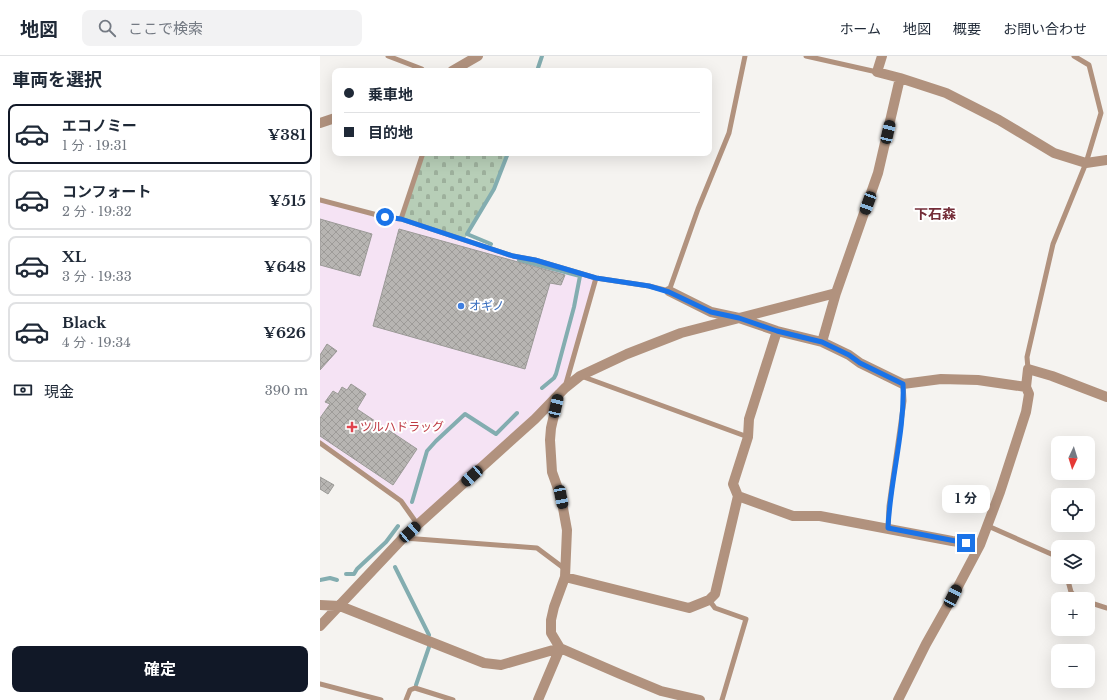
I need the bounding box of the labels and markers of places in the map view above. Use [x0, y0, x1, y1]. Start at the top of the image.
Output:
place label: オギノ [469, 298, 505, 313]
marker: オギノ [456, 301, 466, 311]
place label: ツルハドラッグ [360, 419, 444, 434]
marker: ツルハドラッグ [347, 422, 357, 432]

